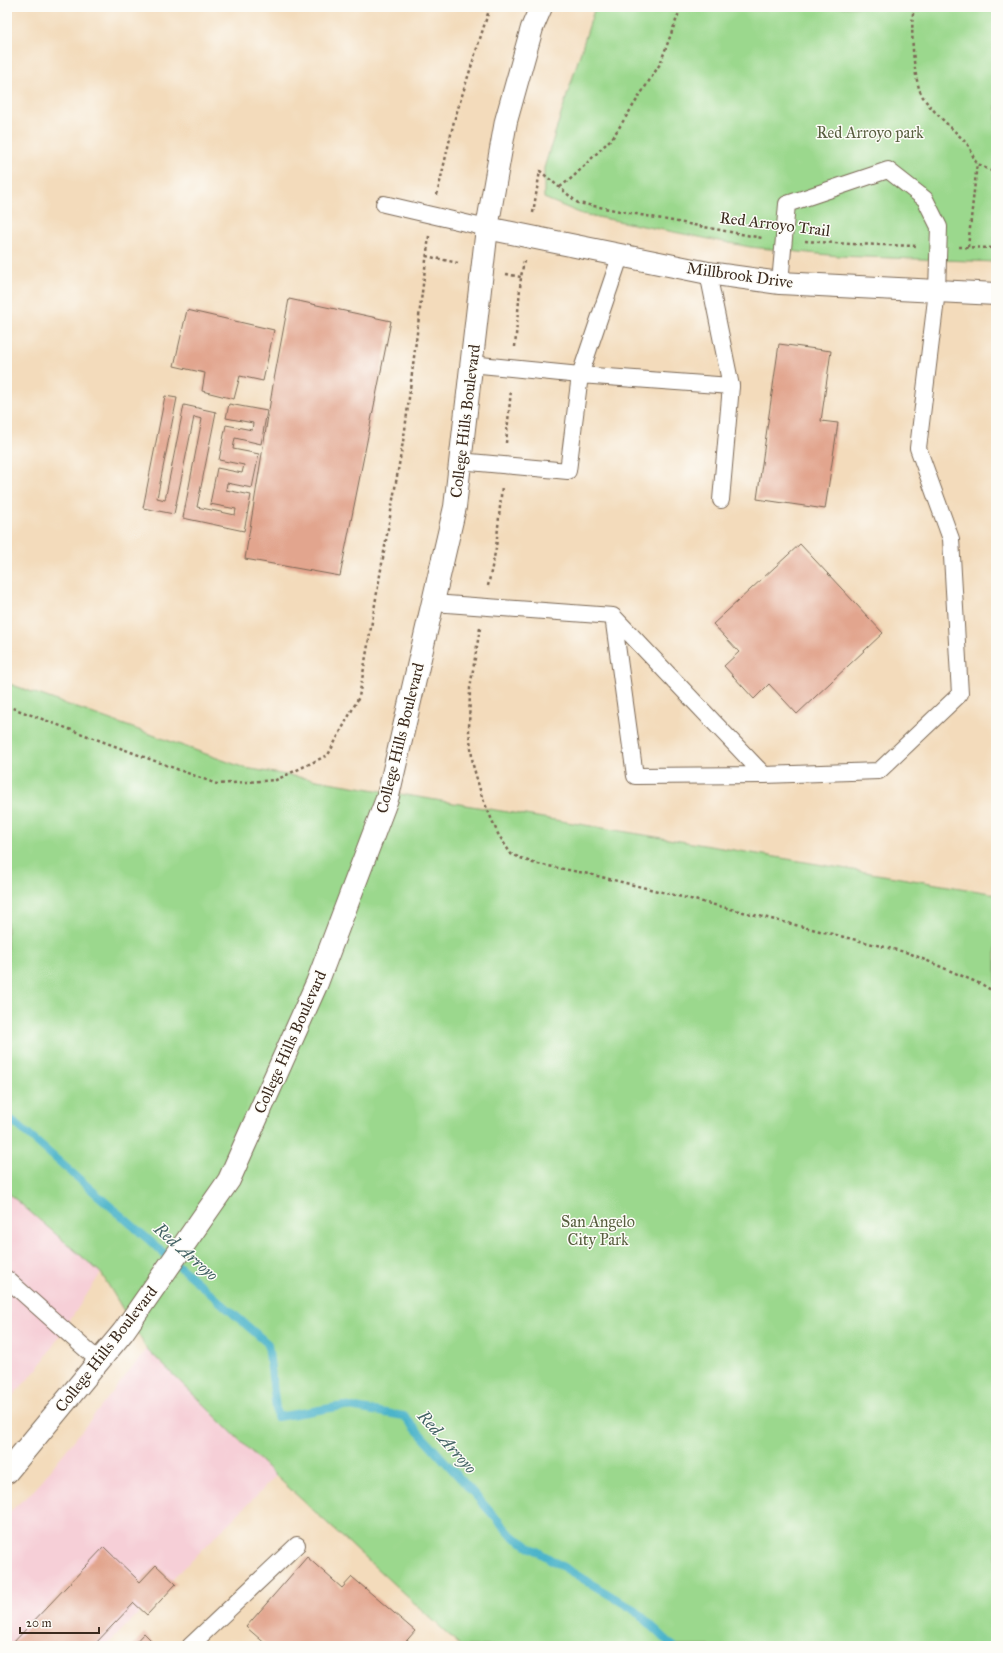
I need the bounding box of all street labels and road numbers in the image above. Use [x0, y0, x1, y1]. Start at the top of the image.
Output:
street label: Red Arroyo Trail [719, 208, 832, 240]
street label: Millbrook Drive [686, 258, 795, 292]
street label: College Hills Boulevard [446, 343, 485, 499]
street label: College Hills Boulevard [372, 661, 429, 816]
street label: College Hills Boulevard [250, 968, 331, 1117]
street label: College Hills Boulevard [51, 1282, 162, 1416]

